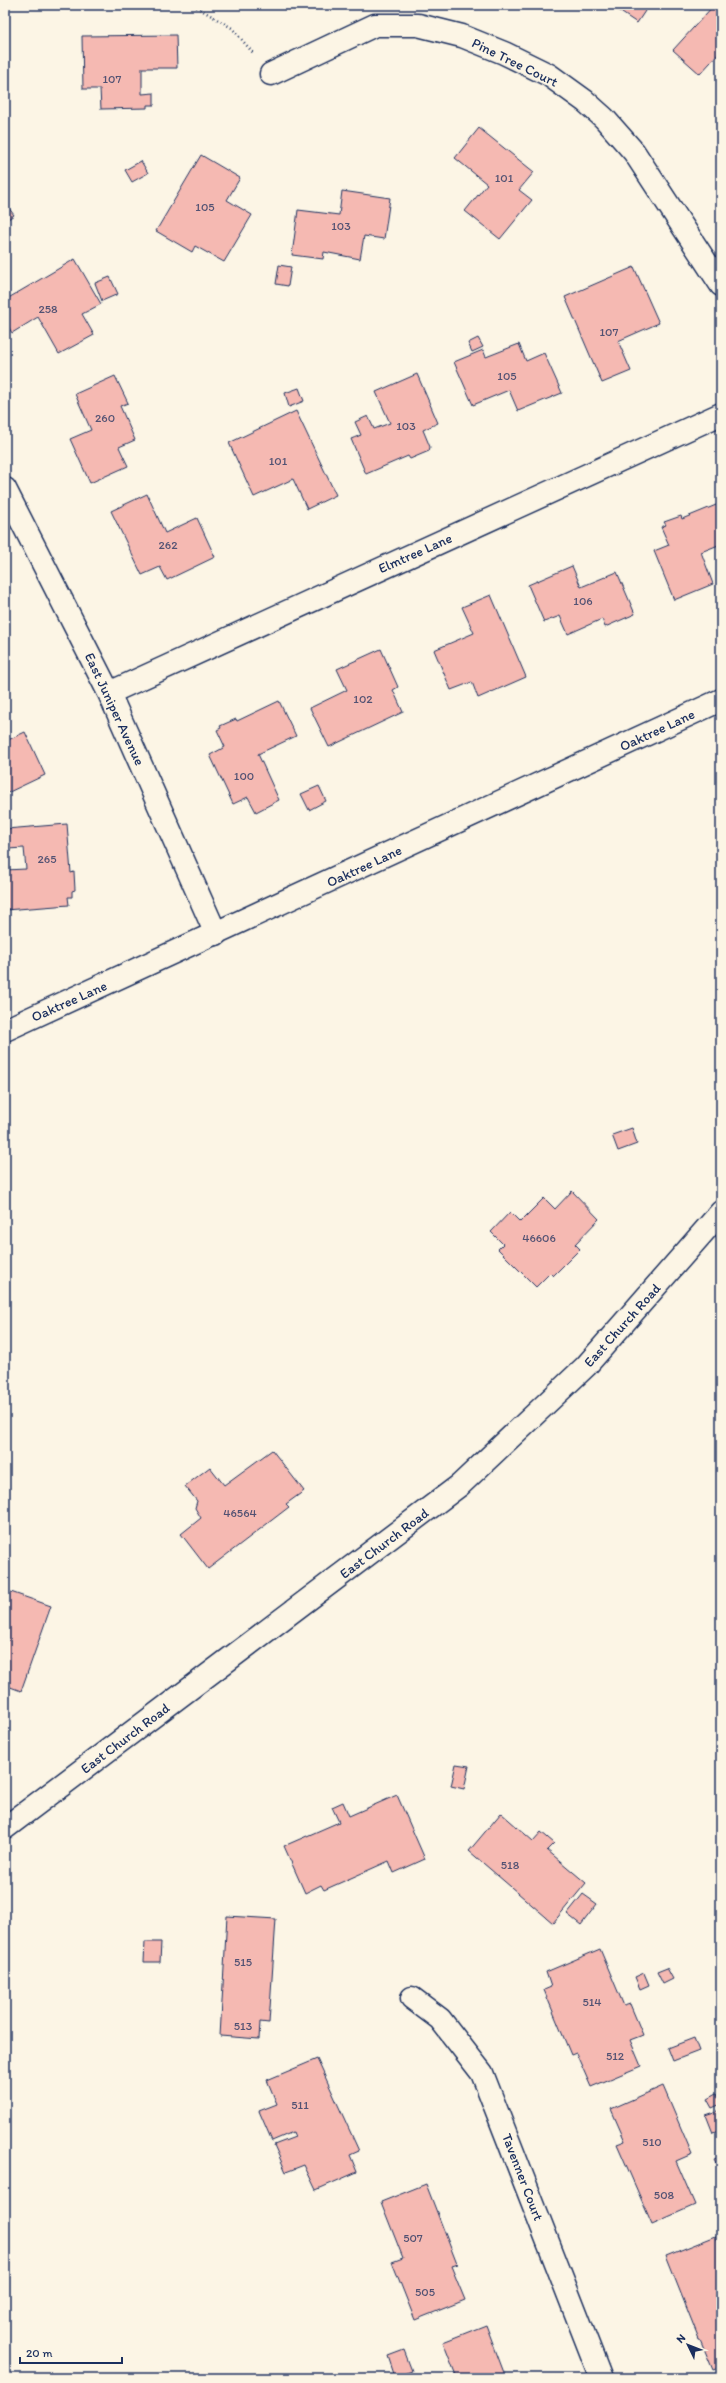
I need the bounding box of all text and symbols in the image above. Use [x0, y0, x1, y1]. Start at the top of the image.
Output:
street label: Pine Tree Court [469, 34, 561, 91]
house number: 107 [103, 72, 121, 86]
house number: 101 [495, 171, 514, 185]
house number: 105 [195, 200, 215, 214]
house number: 103 [331, 219, 351, 233]
house number: 258 [38, 302, 58, 316]
house number: 107 [600, 325, 618, 339]
house number: 105 [497, 369, 517, 383]
house number: 260 [95, 411, 115, 425]
house number: 103 [396, 419, 416, 433]
house number: 101 [269, 454, 288, 468]
street label: Elmtree Lane [376, 530, 455, 577]
house number: 262 [159, 538, 178, 552]
house number: 106 [573, 594, 593, 608]
street label: East Juniper Avenue [81, 650, 148, 769]
house number: 102 [353, 692, 373, 706]
street label: Oaktree Lane [617, 706, 698, 755]
house number: 100 [234, 769, 254, 783]
street label: Oaktree Lane [324, 842, 405, 891]
house number: 265 [38, 852, 56, 866]
street label: Oaktree Lane [29, 977, 110, 1026]
house number: 46606 [522, 1231, 556, 1245]
street label: East Church Road [580, 1280, 665, 1371]
street label: East Church Road [337, 1504, 432, 1582]
house number: 46564 [223, 1506, 257, 1520]
street label: East Church Road [78, 1699, 173, 1777]
house number: 518 [501, 1858, 520, 1872]
house number: 515 [234, 1955, 252, 1969]
house number: 514 [582, 1995, 602, 2009]
house number: 513 [234, 2019, 253, 2033]
house number: 512 [606, 2049, 625, 2063]
house number: 511 [291, 2098, 309, 2112]
street label: Tavenner Court [498, 2131, 547, 2223]
house number: 510 [642, 2135, 662, 2149]
house number: 508 [654, 2188, 675, 2202]
house number: 507 [403, 2231, 423, 2245]
house number: 505 [415, 2285, 435, 2299]
north arrow [668, 2325, 708, 2365]
text: N [674, 2331, 688, 2346]
scale bar [20, 2339, 122, 2365]
text: 20 m [26, 2346, 53, 2360]

